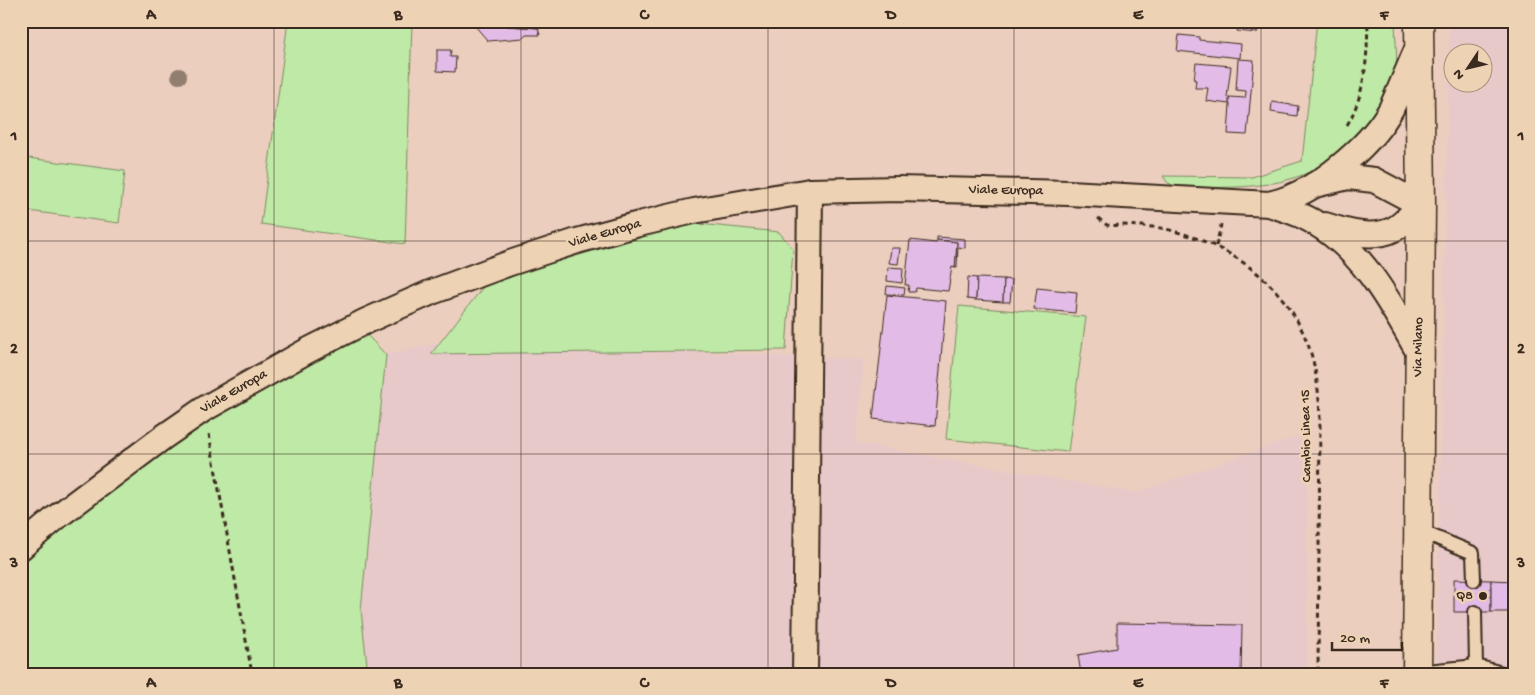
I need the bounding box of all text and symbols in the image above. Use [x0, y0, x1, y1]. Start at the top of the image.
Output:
text: A [145, 7, 157, 26]
text: B [393, 7, 403, 26]
text: C [639, 7, 650, 26]
text: D [884, 7, 897, 26]
text: E [1133, 7, 1144, 26]
text: F [1379, 7, 1390, 26]
north arrow [1442, 42, 1492, 92]
text: N [1450, 65, 1469, 83]
text: 1 [10, 128, 17, 147]
text: 1 [1517, 128, 1524, 147]
street label: Viale Europa [968, 182, 1045, 200]
street label: Viale Europa [566, 215, 644, 253]
street label: Via Milano [1410, 317, 1428, 378]
text: 2 [10, 341, 18, 360]
text: 2 [1517, 341, 1525, 360]
street label: Viale Europa [197, 365, 272, 418]
street label: Cambio Linea 15 [1298, 390, 1316, 482]
text: 3 [9, 555, 18, 574]
text: 3 [1516, 555, 1525, 574]
place label: Q8 [1456, 588, 1473, 605]
marker: Q8 [1477, 590, 1489, 602]
scale bar [1332, 620, 1402, 652]
text: 20 m [1340, 630, 1370, 648]
text: A [145, 675, 157, 694]
text: B [393, 675, 403, 694]
text: C [639, 675, 650, 694]
text: D [884, 675, 897, 694]
text: E [1133, 675, 1144, 694]
text: F [1379, 675, 1390, 694]

